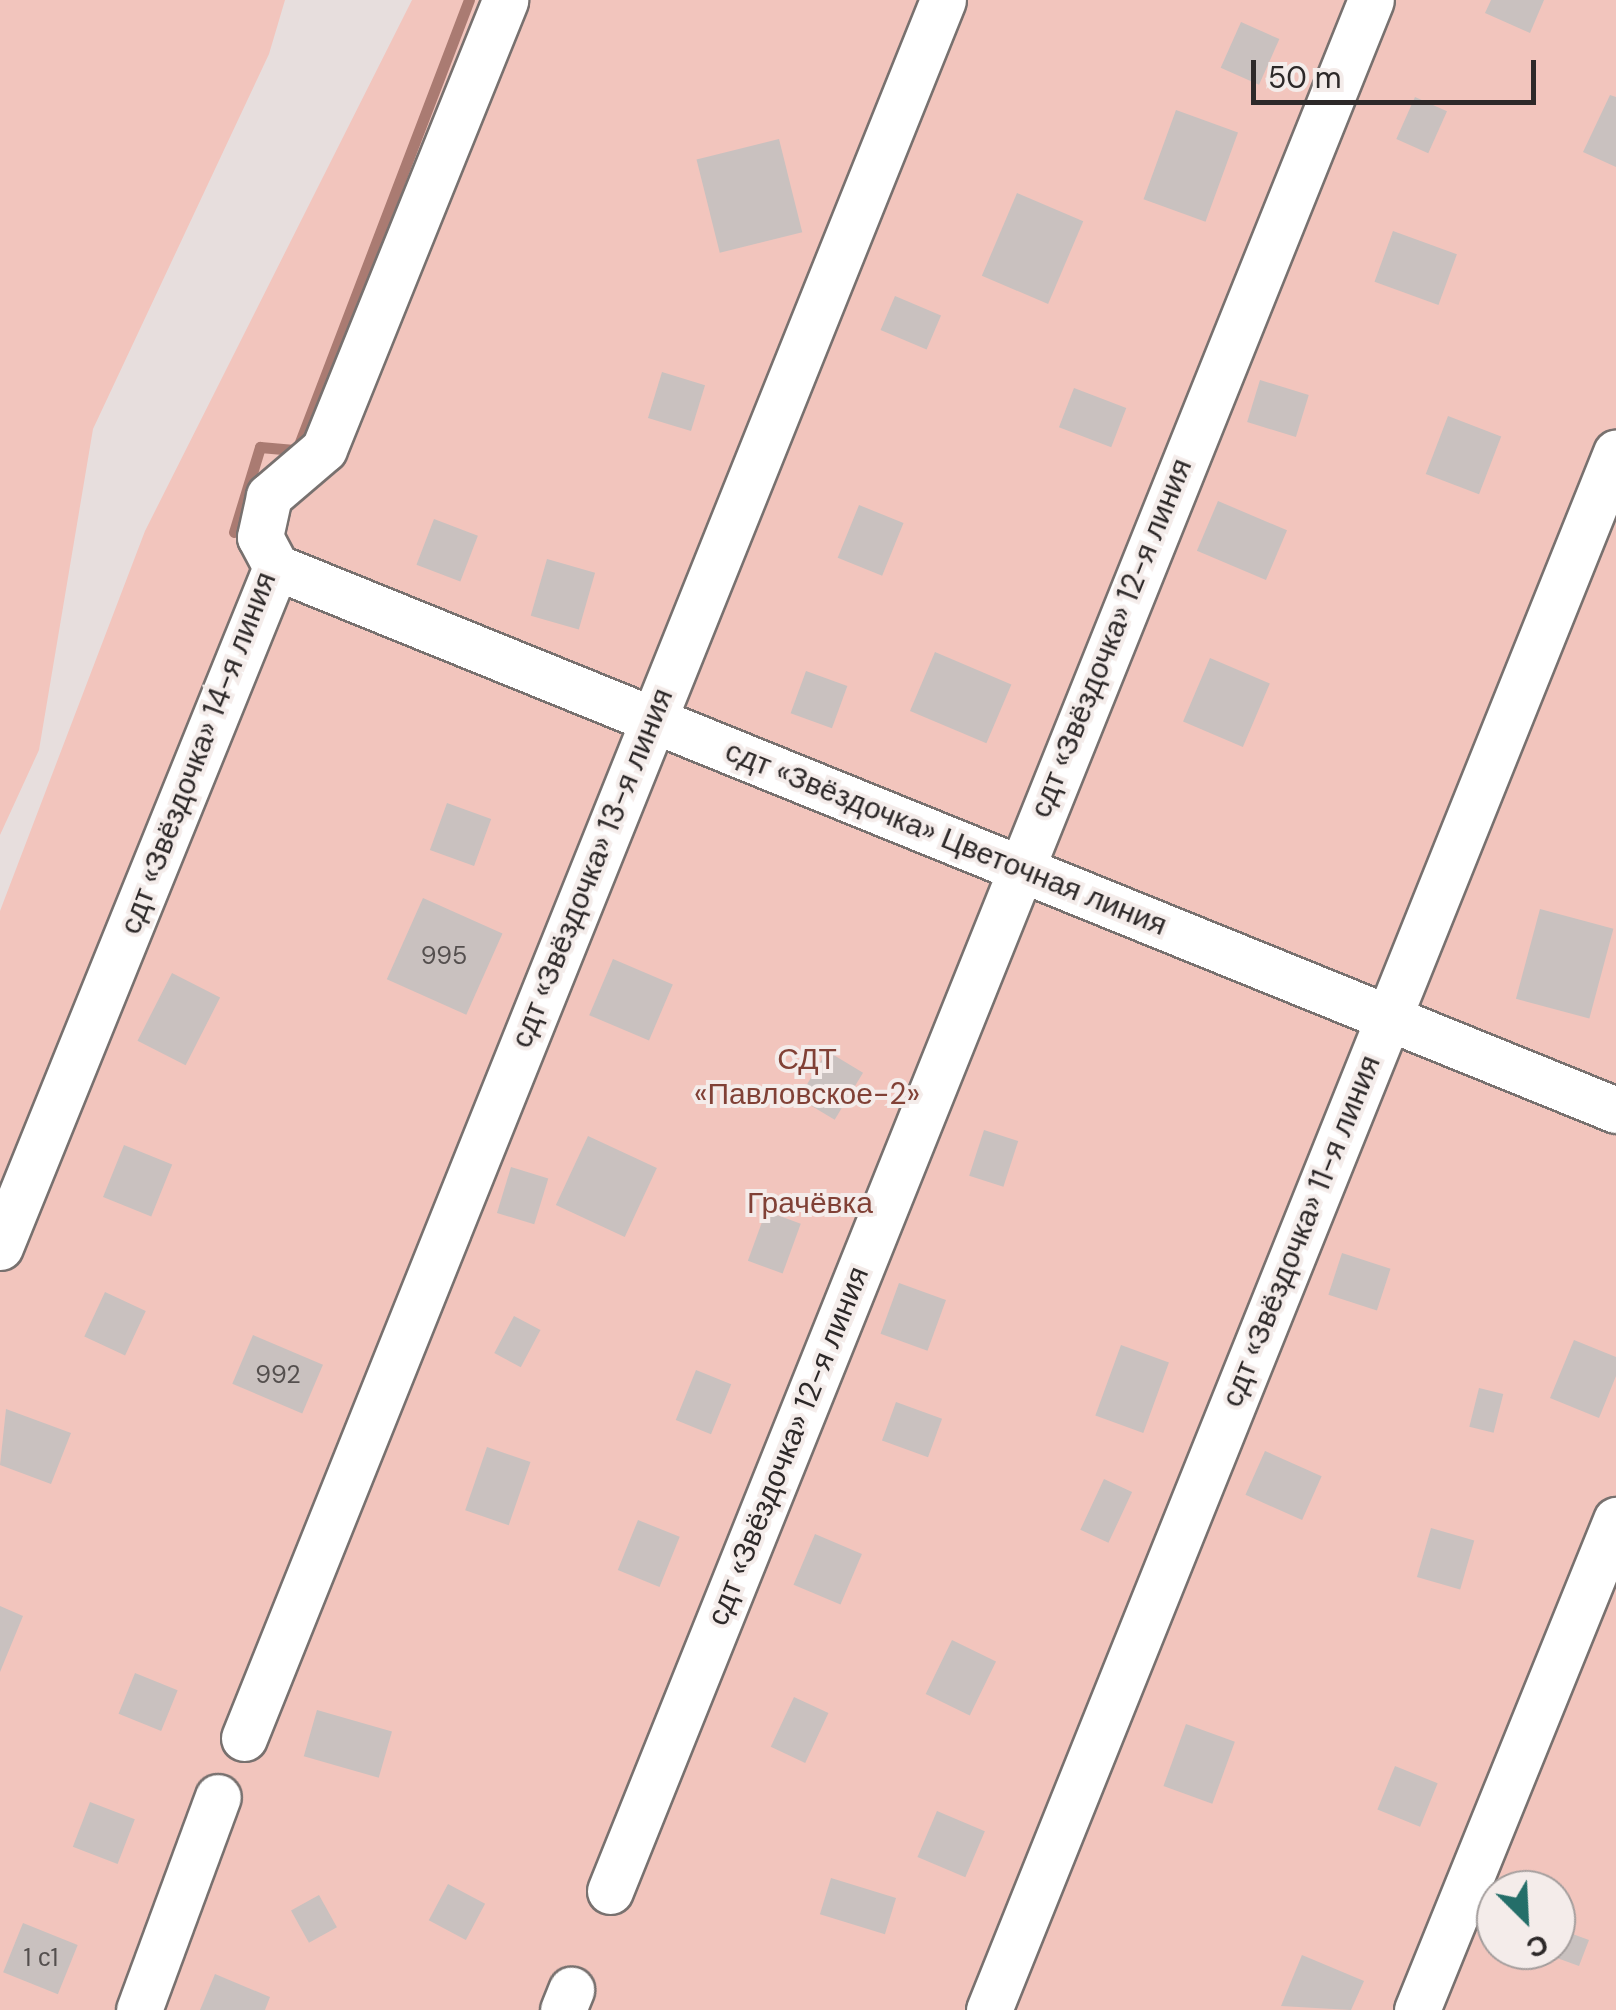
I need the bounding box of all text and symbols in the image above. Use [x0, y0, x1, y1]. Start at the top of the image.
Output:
scale bar [1256, 40, 1541, 102]
text: 50 m [1268, 58, 1342, 97]
street label: сдт «Звёздочка» 12-я линия [1022, 453, 1200, 823]
street label: сдт «Звёздочка» 14-я линия [112, 567, 284, 939]
street label: сдт «Звёздочка» 13-я линия [503, 683, 681, 1053]
street label: сдт «Звёздочка» Цветочная линия [720, 733, 1172, 943]
house number: 995 [421, 941, 467, 971]
park label: СДТ «Павловское-2» [694, 1041, 920, 1112]
street label: сдт «Звёздочка» 11-я линия [1214, 1050, 1388, 1412]
park label: Грачёвка [747, 1185, 873, 1221]
street label: сдт «Звёздочка» 12-я линия [699, 1261, 877, 1631]
house number: 992 [255, 1360, 301, 1390]
north arrow [1476, 1870, 1576, 1970]
text: С [1521, 1925, 1554, 1967]
house number: 1 с1 [24, 1943, 58, 1973]

